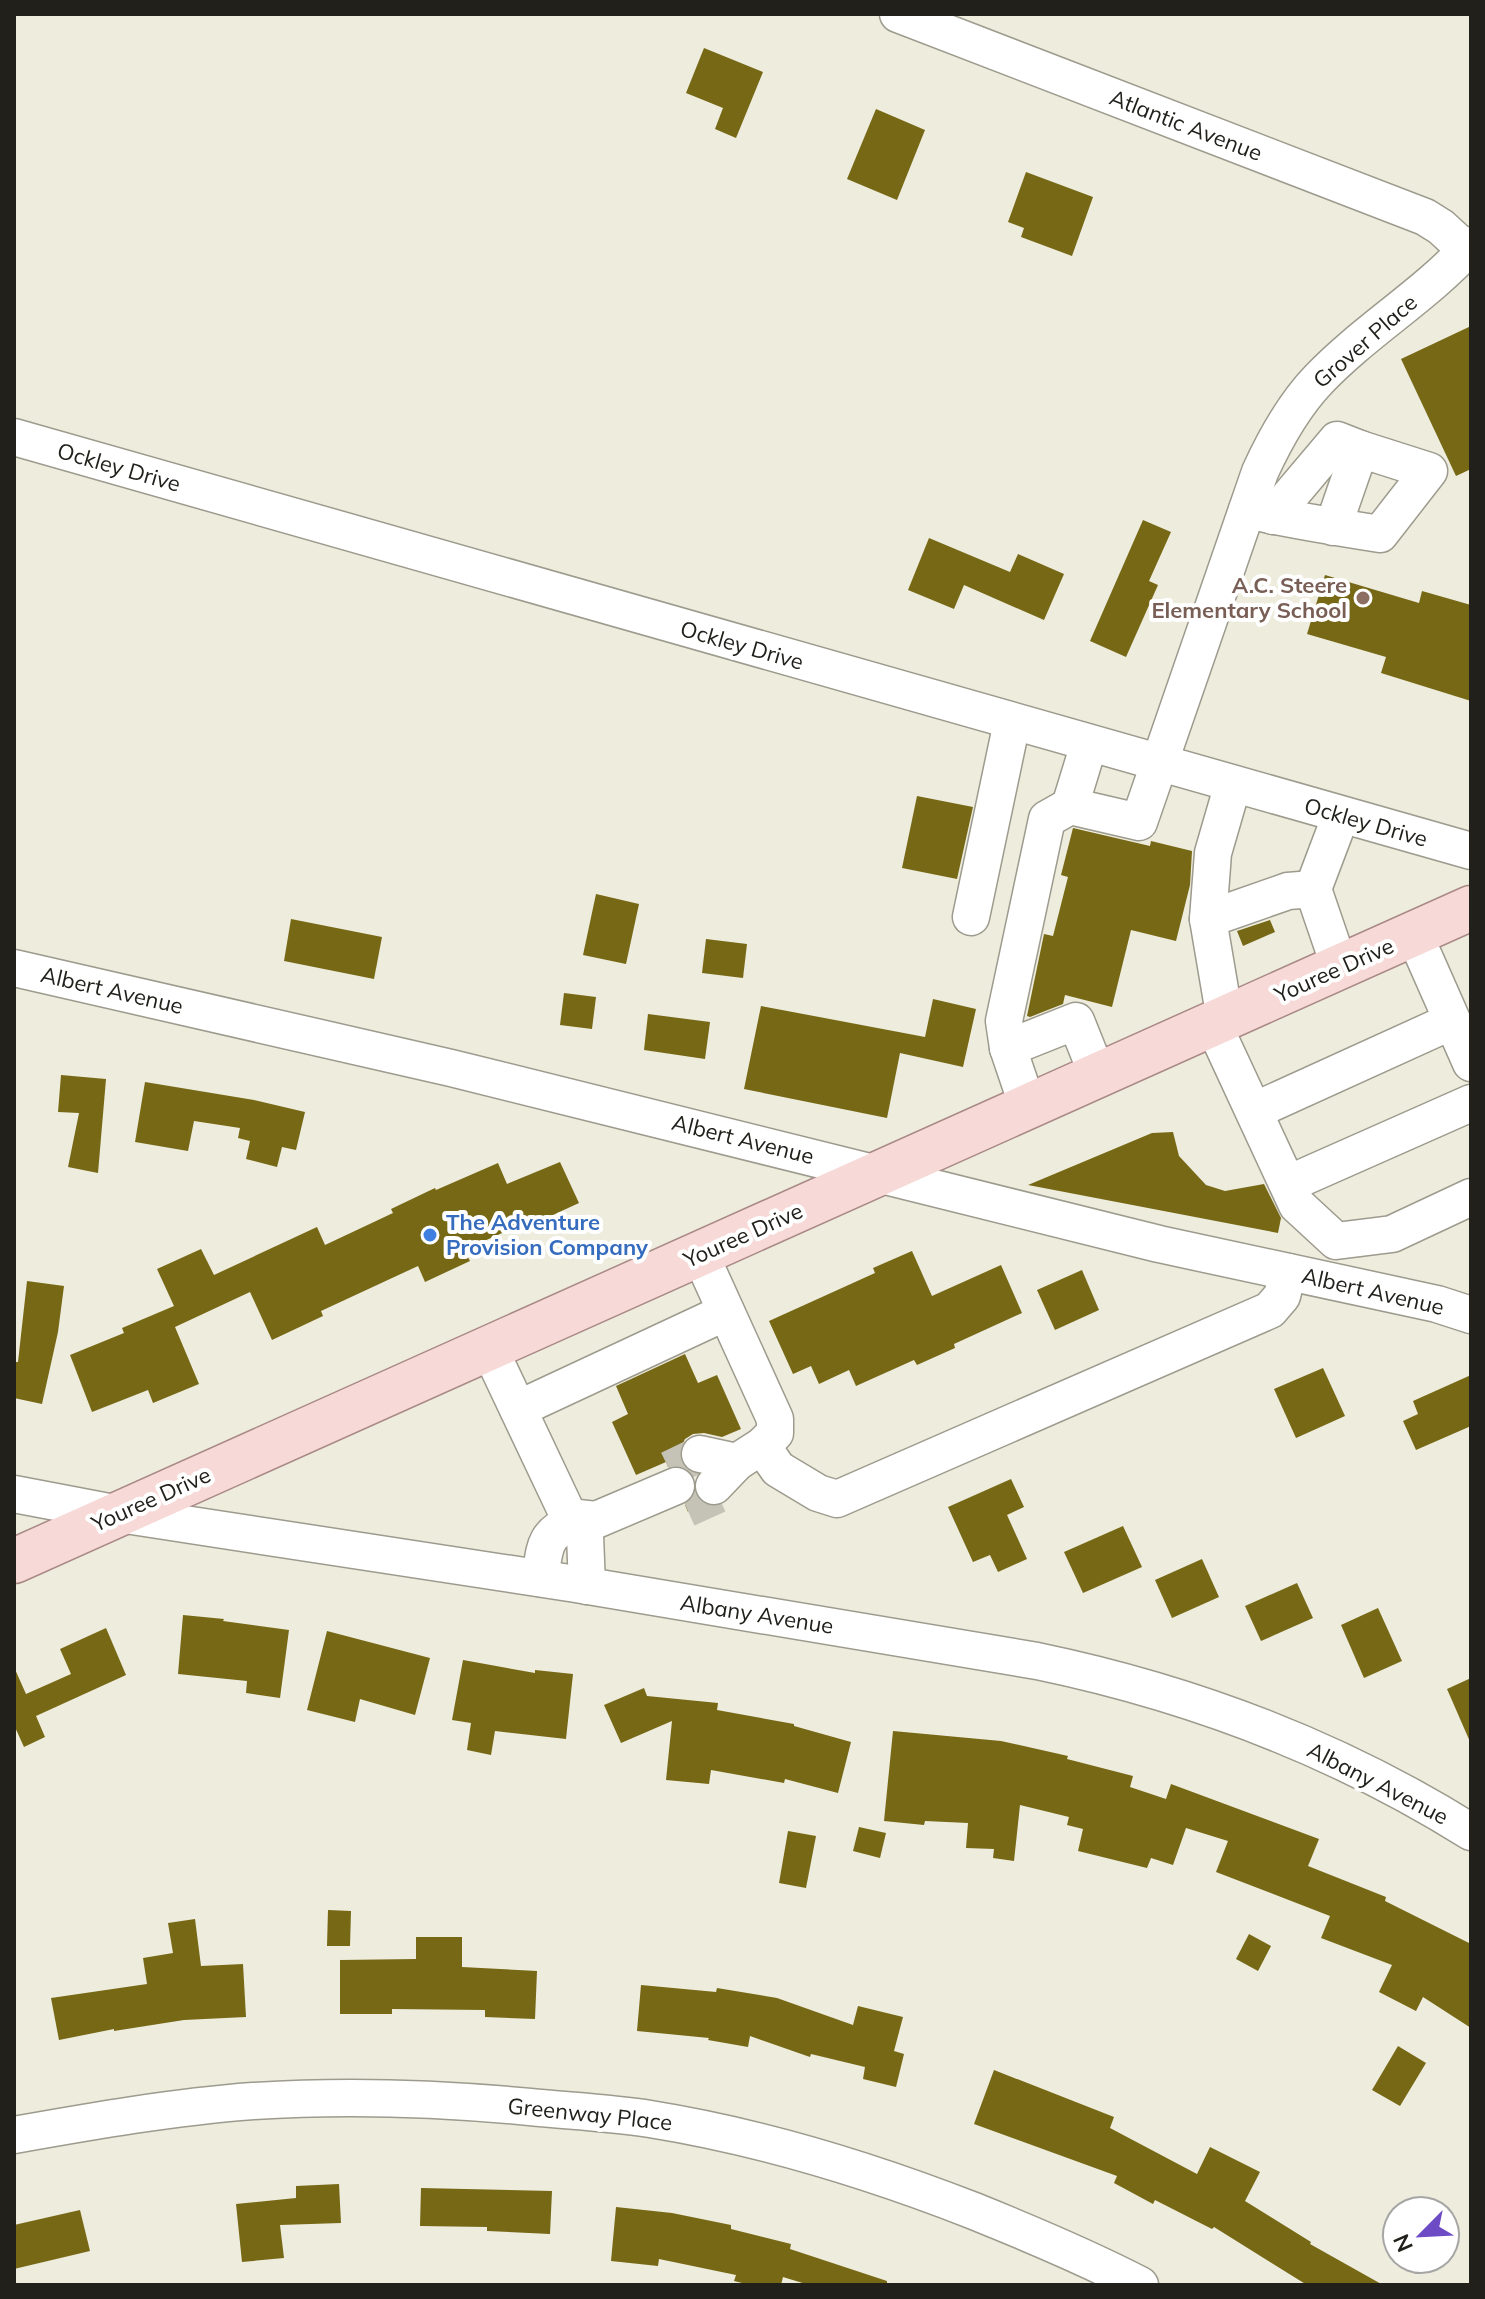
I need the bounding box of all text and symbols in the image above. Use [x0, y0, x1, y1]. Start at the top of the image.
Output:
street label: Atlantic Avenue [1106, 83, 1266, 167]
street label: Grover Place [1307, 288, 1423, 394]
street label: Ockley Drive [54, 436, 184, 498]
place label: A.C. Steere Elementary School [1151, 571, 1347, 624]
marker: A.C. Steere Elementary School [1354, 589, 1372, 607]
street label: Ockley Drive [677, 614, 807, 676]
street label: Ockley Drive [1301, 791, 1431, 853]
street label: Youree Drive [1269, 931, 1398, 1009]
street label: Albert Avenue [38, 960, 186, 1020]
street label: Albert Avenue [669, 1108, 817, 1170]
street label: Youree Drive [678, 1196, 807, 1274]
place label: The Adventure Provision Company [446, 1208, 648, 1261]
marker: The Adventure Provision Company [421, 1226, 439, 1244]
street label: Albert Avenue [1299, 1261, 1447, 1321]
street label: Youree Drive [86, 1460, 215, 1538]
street label: Albany Avenue [678, 1588, 836, 1640]
street label: Albany Avenue [1303, 1735, 1453, 1831]
street label: Greenway Place [506, 2091, 674, 2137]
north arrow [1381, 2195, 1461, 2275]
text: N [1387, 2230, 1419, 2256]

